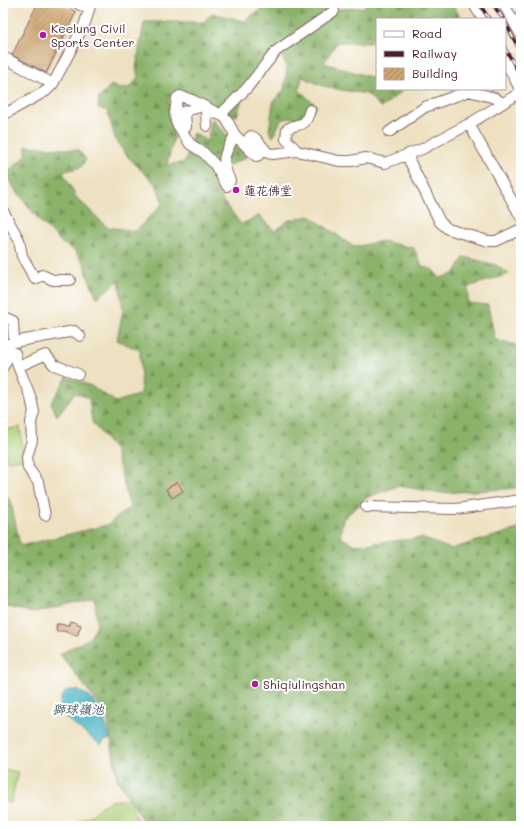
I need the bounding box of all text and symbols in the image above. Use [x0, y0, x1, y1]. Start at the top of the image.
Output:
legend [376, 18, 506, 90]
place label: Keelung Civil Sports Center [51, 20, 135, 50]
text: Road [412, 25, 442, 41]
marker: Keelung Civil Sports Center [38, 30, 48, 40]
text: Railway [412, 45, 457, 61]
text: Building [412, 65, 458, 81]
place label: 蓮花佛堂 [244, 182, 292, 198]
marker: 蓮花佛堂 [231, 185, 241, 195]
place label: Shiqiulingshan [263, 676, 345, 692]
marker: Shiqiulingshan [250, 679, 260, 689]
water label: 獅球嶺池 [52, 700, 105, 717]

